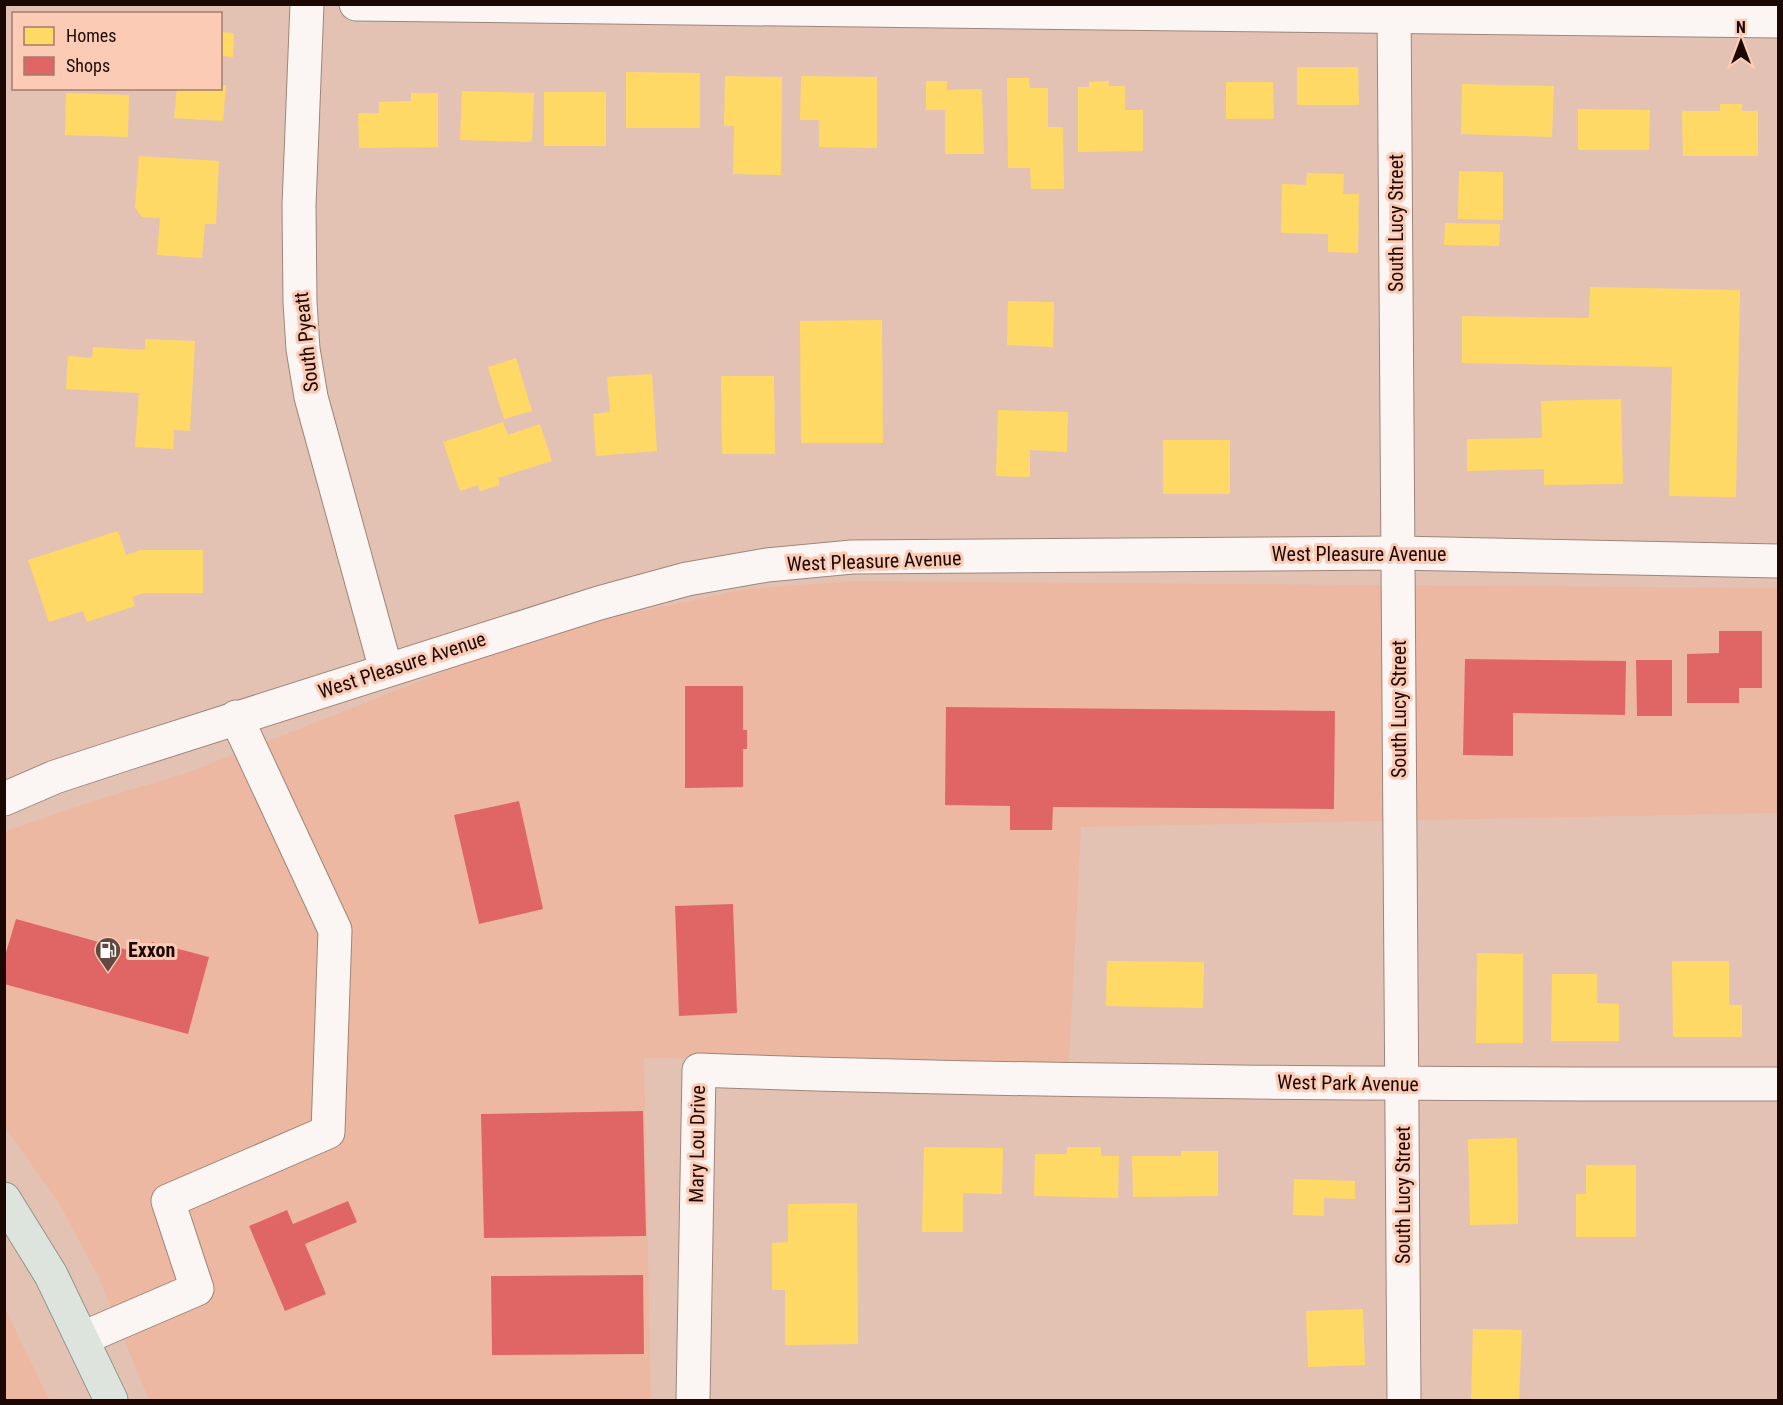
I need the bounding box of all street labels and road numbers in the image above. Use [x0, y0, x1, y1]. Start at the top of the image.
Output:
street label: South Lucy Street [1384, 154, 1408, 292]
street label: South Pyeatt [289, 291, 323, 393]
street label: West Pleasure Avenue [1272, 542, 1446, 566]
street label: West Pleasure Avenue [786, 546, 962, 576]
street label: West Pleasure Avenue [315, 627, 489, 703]
street label: South Lucy Street [1387, 640, 1411, 778]
street label: West Park Avenue [1277, 1070, 1419, 1096]
street label: Mary Lou Drive [684, 1085, 710, 1203]
street label: South Lucy Street [1391, 1126, 1415, 1264]

